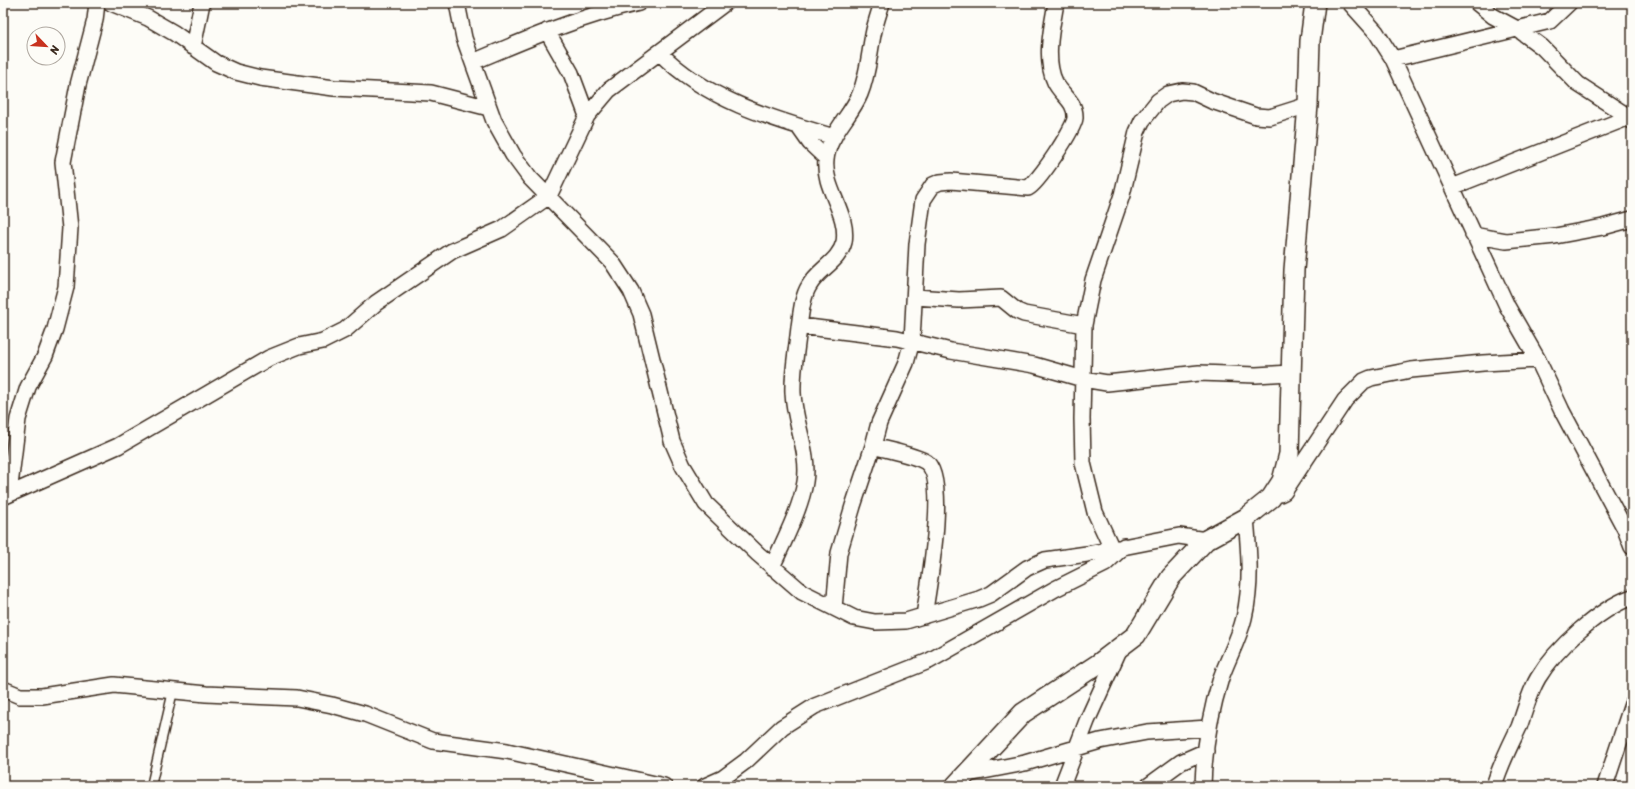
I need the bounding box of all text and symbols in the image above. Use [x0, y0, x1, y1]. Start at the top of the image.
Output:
north arrow [26, 26, 66, 66]
text: N [44, 42, 65, 58]

